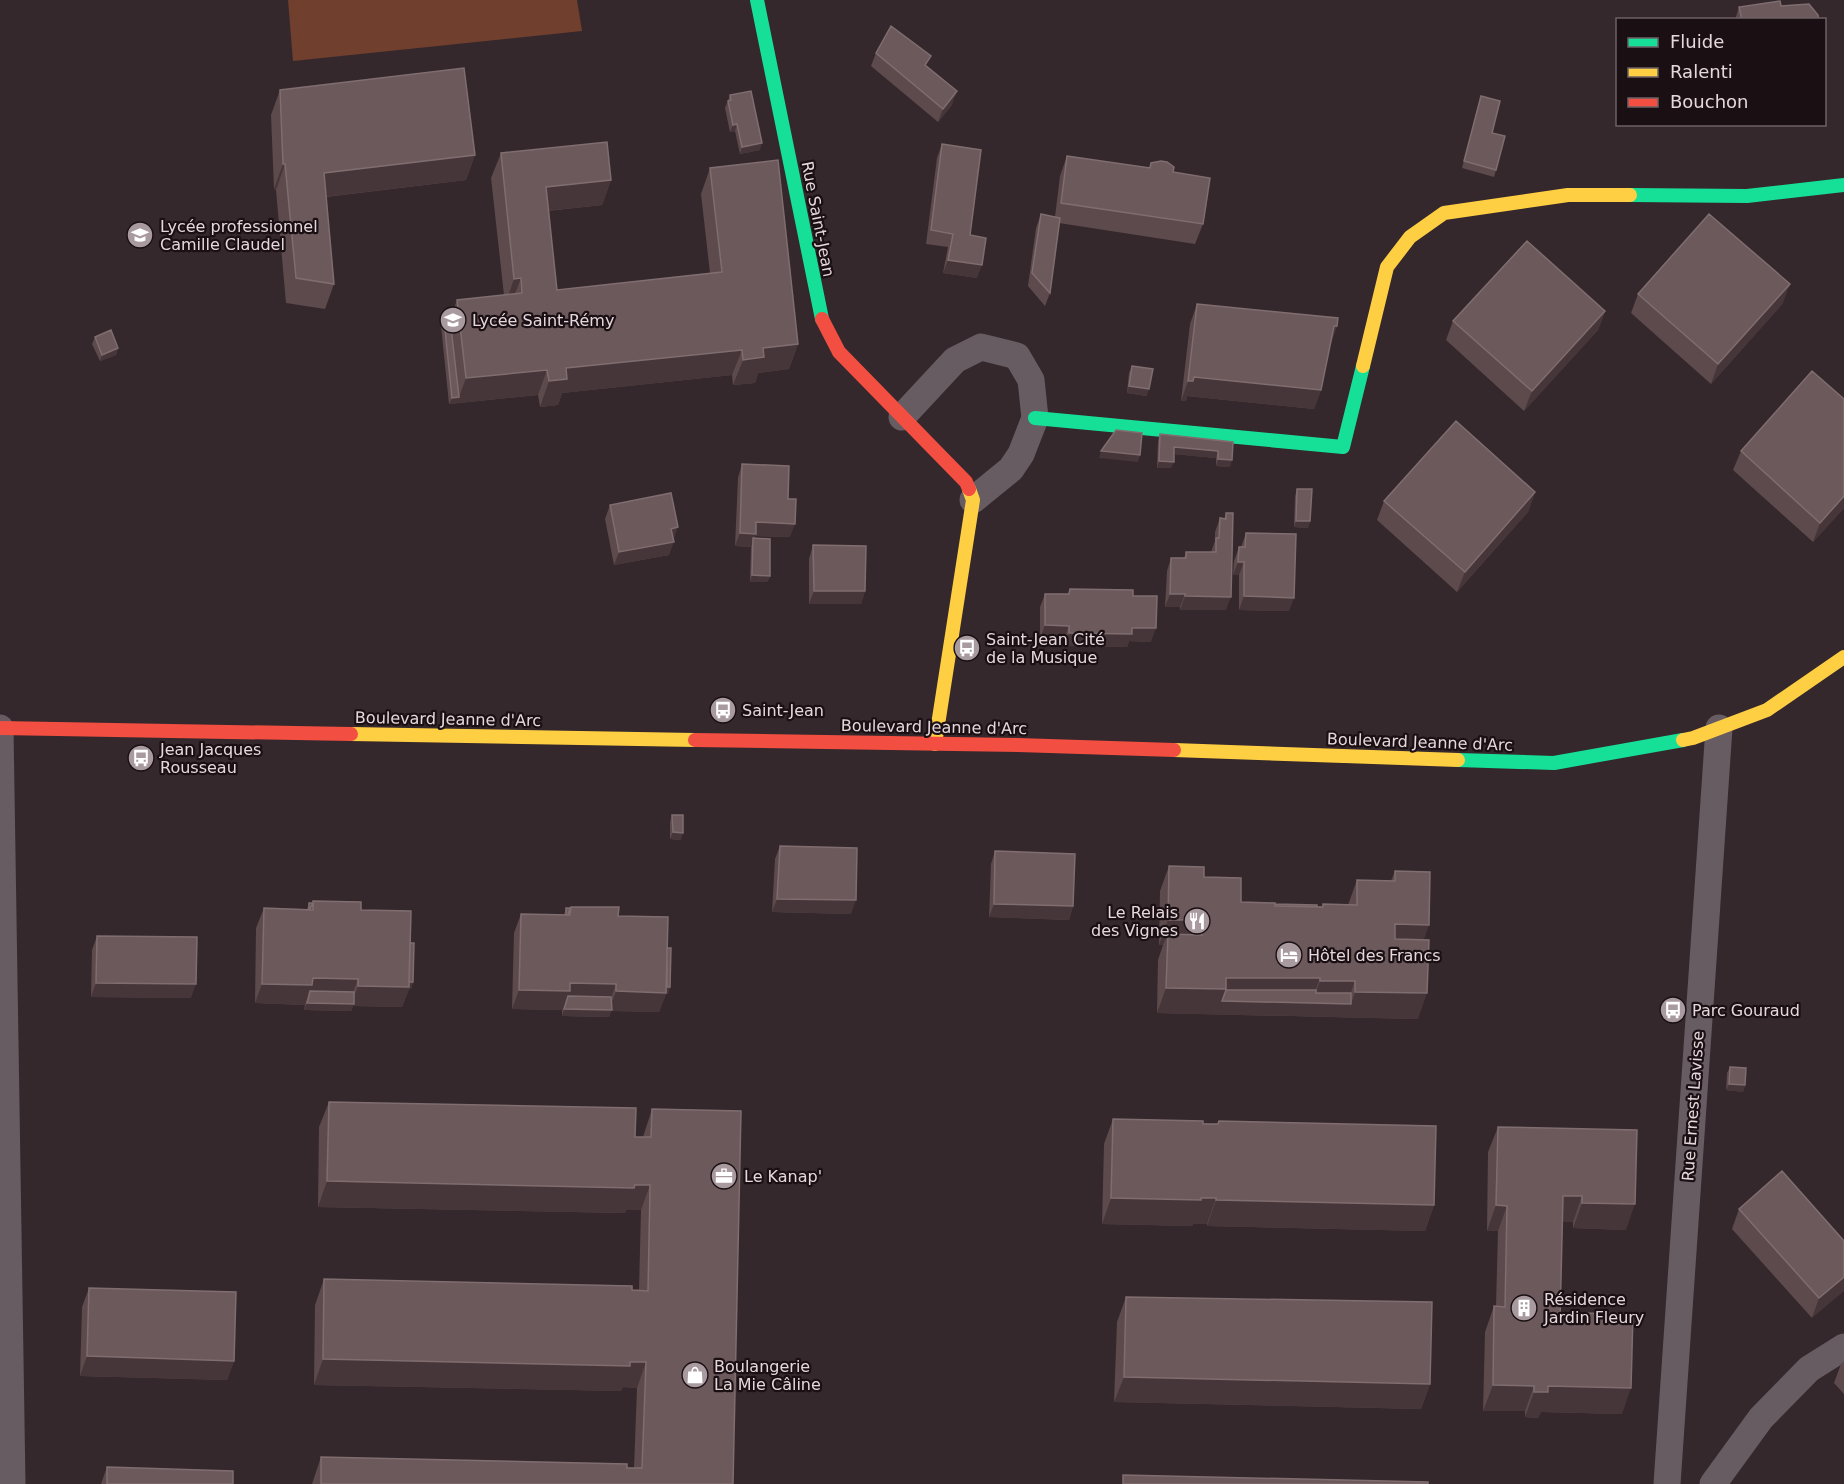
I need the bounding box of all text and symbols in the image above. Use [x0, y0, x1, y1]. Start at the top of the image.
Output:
legend [1616, 18, 1826, 126]
text: Fluide [1670, 31, 1724, 52]
text: Ralenti [1670, 61, 1733, 82]
text: Bouchon [1670, 91, 1749, 112]
street label: Rue Saint-Jean [797, 160, 839, 278]
place label: Lycée professionnel Camille Claudel [160, 217, 318, 254]
school or university icon: Lycée professionnel Camille Claudel [125, 220, 155, 250]
school or university icon: Lycée Saint-Rémy [438, 305, 468, 335]
place label: Lycée Saint-Rémy [472, 311, 614, 330]
place label: Saint-Jean Cité de la Musique [986, 630, 1105, 667]
bus stop icon: Saint-Jean Cité de la Musique [952, 633, 982, 663]
bus stop icon: Saint-Jean [708, 695, 738, 725]
place label: Saint-Jean [742, 701, 824, 720]
street label: Boulevard Jeanne d'Arc [355, 708, 541, 730]
street label: Boulevard Jeanne d'Arc [841, 716, 1027, 738]
street label: Boulevard Jeanne d'Arc [1327, 729, 1513, 755]
place label: Jean Jacques Rousseau [159, 740, 261, 777]
bus stop icon: Jean Jacques Rousseau [126, 743, 156, 773]
place label: Le Relais des Vignes [1091, 903, 1178, 940]
restaurant icon: Le Relais des Vignes [1182, 906, 1212, 936]
hotel icon: Hôtel des Francs [1274, 940, 1304, 970]
place label: Hôtel des Francs [1308, 946, 1441, 965]
bus stop icon: Parc Gouraud [1658, 995, 1688, 1025]
place label: Parc Gouraud [1692, 1001, 1800, 1020]
street label: Rue Ernest Lavisse [1678, 1030, 1708, 1182]
office icon: Le Kanap' [709, 1161, 739, 1191]
place label: Le Kanap' [744, 1167, 822, 1186]
place label: Résidence Jardin Fleury [1543, 1290, 1644, 1327]
building icon: Résidence Jardin Fleury [1509, 1293, 1539, 1323]
place label: Boulangerie La Mie Câline [714, 1357, 821, 1394]
shop icon: Boulangerie La Mie Câline [680, 1360, 710, 1390]

